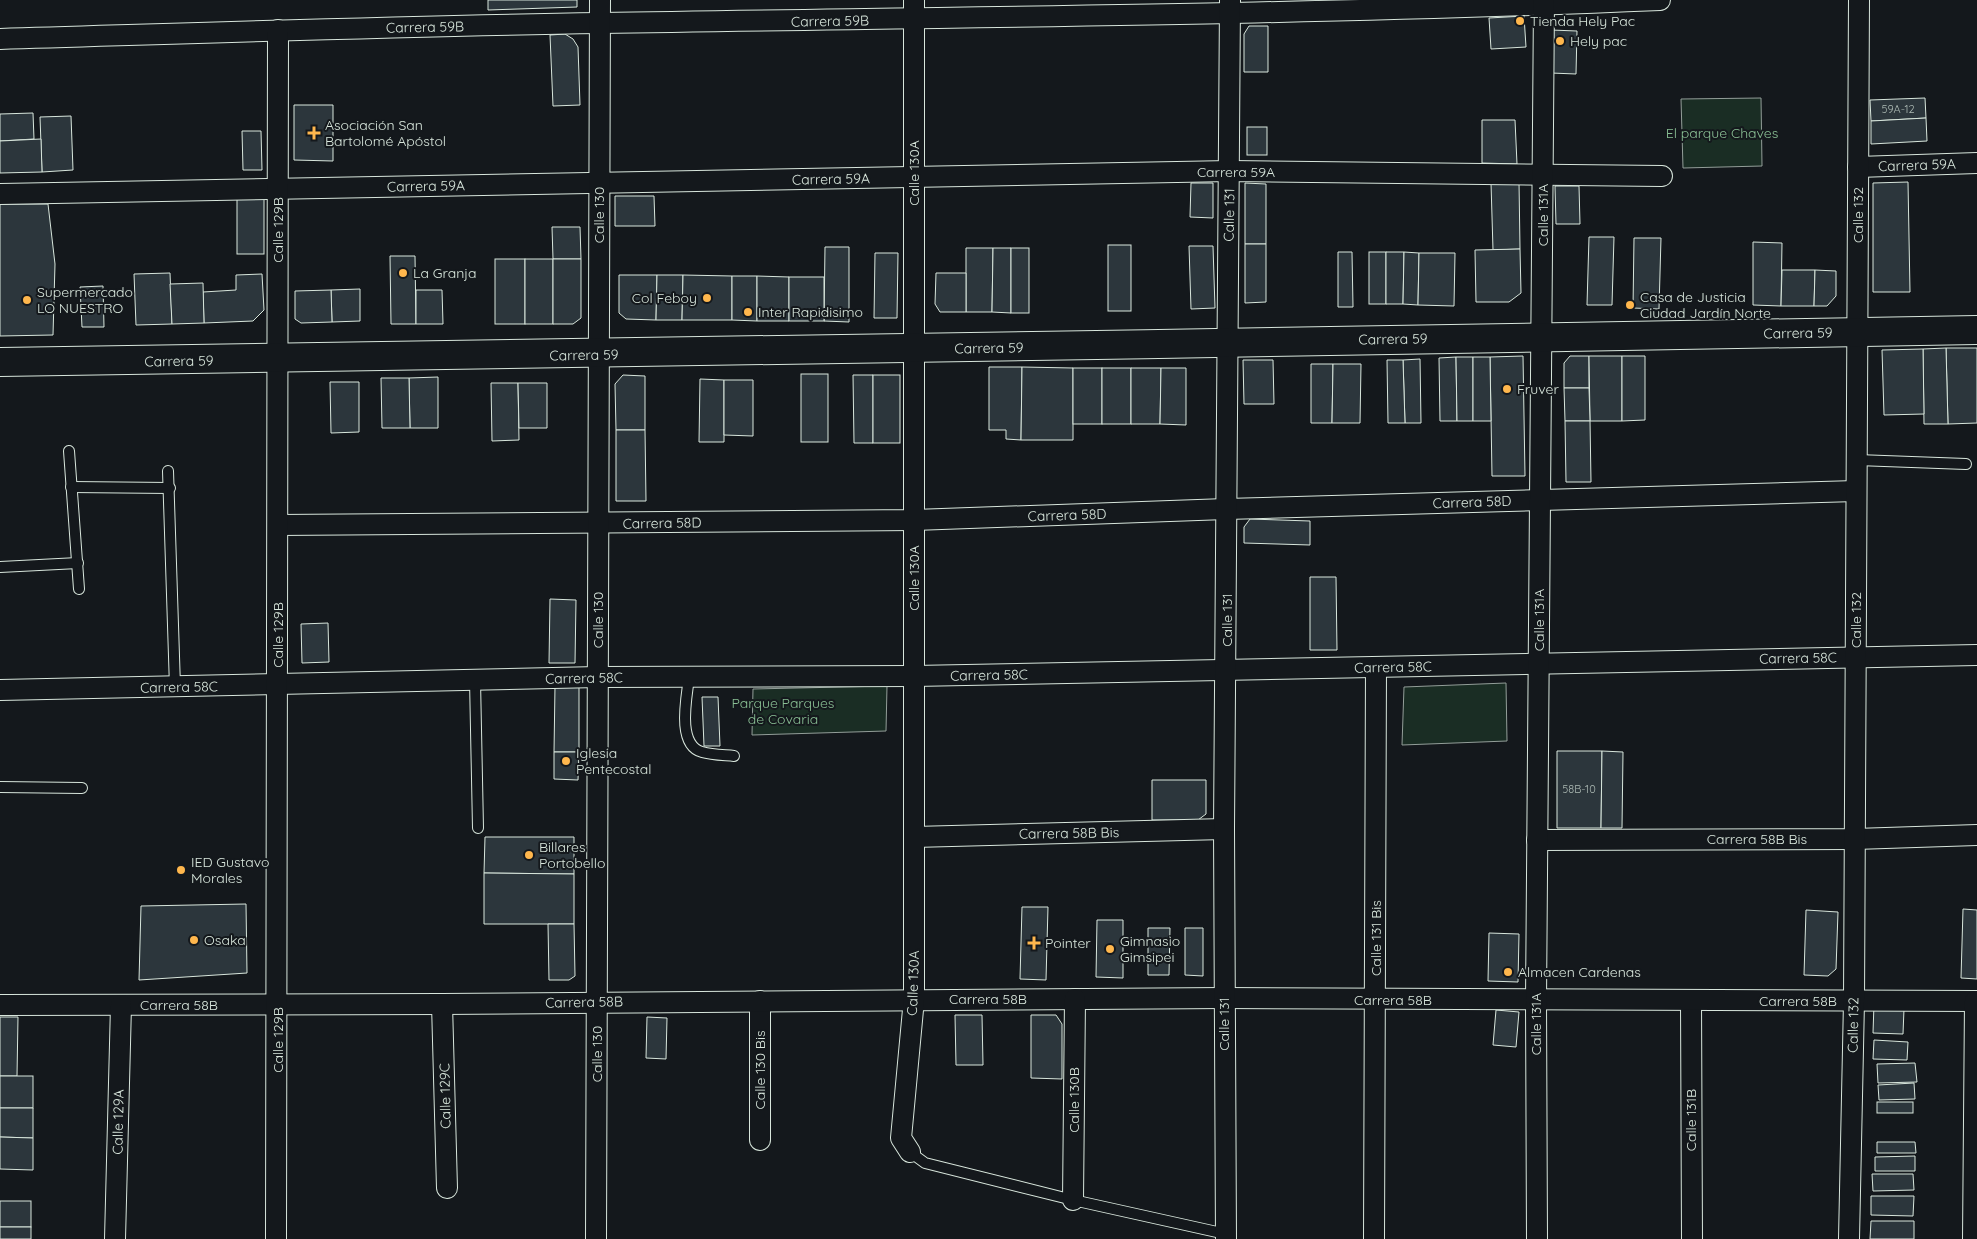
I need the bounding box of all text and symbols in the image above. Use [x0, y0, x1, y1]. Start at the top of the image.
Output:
street label: Carrera 59B [791, 11, 869, 31]
place label: Tienda Hely Pac [1530, 12, 1635, 30]
marker: Tienda Hely Pac [1514, 15, 1526, 27]
street label: Carrera 59B [386, 17, 464, 37]
place label: Hely pac [1570, 32, 1627, 50]
marker: Hely pac [1554, 35, 1566, 47]
house number: 59A-12 [1881, 102, 1915, 116]
place label: Asociación San Bartolomé Apóstol [325, 116, 446, 150]
park label: El parque Chaves [1666, 124, 1778, 142]
marker: Asociación San Bartolomé Apóstol [307, 126, 321, 140]
street label: Calle 130A [905, 140, 923, 206]
street label: Carrera 59A [1878, 155, 1956, 175]
street label: Carrera 59A [1197, 163, 1275, 181]
street label: Carrera 59A [792, 169, 870, 189]
street label: Carrera 59A [387, 176, 465, 196]
street label: Calle 131A [1534, 184, 1552, 246]
street label: Calle 130 [590, 187, 608, 243]
street label: Calle 132 [1849, 187, 1867, 243]
street label: Calle 131 [1220, 188, 1238, 242]
street label: Calle 129B [269, 197, 287, 263]
place label: La Granja [413, 264, 477, 282]
marker: La Granja [397, 267, 409, 279]
place label: Supermercado LO NUESTRO [37, 283, 133, 317]
place label: Casa de Justicia Ciudad Jardín Norte [1640, 288, 1771, 322]
place label: Col Feboy [632, 289, 697, 307]
marker: Col Feboy [701, 292, 713, 304]
marker: Supermercado LO NUESTRO [21, 294, 33, 306]
marker: Casa de Justicia Ciudad Jardín Norte [1624, 299, 1636, 311]
place label: Inter Rapidisimo [758, 303, 863, 321]
marker: Inter Rapidisimo [742, 306, 754, 318]
street label: Carrera 59 [1763, 323, 1833, 343]
street label: Carrera 59 [1358, 329, 1428, 349]
street label: Carrera 59 [954, 338, 1024, 358]
street label: Carrera 59 [549, 345, 619, 365]
street label: Carrera 59 [144, 351, 214, 371]
place label: Fruver [1517, 380, 1559, 398]
marker: Fruver [1501, 383, 1513, 395]
street label: Carrera 58D [1432, 492, 1512, 512]
street label: Carrera 58D [1027, 505, 1107, 525]
street label: Carrera 58D [622, 513, 702, 533]
street label: Calle 130A [905, 545, 923, 611]
street label: Calle 131A [1530, 589, 1548, 651]
street label: Calle 130 [589, 592, 607, 648]
street label: Calle 132 [1847, 592, 1865, 648]
street label: Calle 131 [1218, 593, 1236, 647]
street label: Calle 129B [269, 602, 287, 668]
street label: Carrera 58C [1759, 648, 1837, 668]
street label: Carrera 58C [1354, 657, 1432, 677]
street label: Carrera 58C [950, 665, 1028, 685]
street label: Carrera 58C [545, 668, 623, 688]
street label: Carrera 58C [140, 677, 218, 697]
park label: Parque Parques de Covaria [732, 694, 834, 728]
place label: Iglesia Pentecostal [576, 744, 652, 778]
marker: Iglesia Pentecostal [560, 755, 572, 767]
house number: 58B-10 [1562, 782, 1596, 796]
street label: Carrera 58B Bis [1019, 823, 1119, 843]
street label: Carrera 58B Bis [1707, 830, 1807, 848]
place label: Billares Portobello [539, 838, 605, 872]
marker: Billares Portobello [523, 849, 535, 861]
place label: IED Gustavo Morales [191, 853, 269, 887]
marker: IED Gustavo Morales [175, 864, 187, 876]
street label: Calle 131 Bis [1367, 900, 1385, 976]
place label: Osaka [204, 931, 246, 949]
place label: Gimnasio Gimsipei [1120, 932, 1180, 966]
marker: Osaka [188, 934, 200, 946]
place label: Pointer [1045, 934, 1091, 952]
marker: Pointer [1027, 936, 1041, 950]
marker: Gimnasio Gimsipei [1104, 943, 1116, 955]
street label: Calle 130A [903, 950, 923, 1016]
place label: Almacen Cardenas [1518, 963, 1641, 981]
marker: Almacen Cardenas [1502, 966, 1514, 978]
street label: Carrera 58B [949, 990, 1027, 1008]
street label: Carrera 58B [1354, 991, 1432, 1009]
street label: Carrera 58B [545, 992, 623, 1012]
street label: Carrera 58B [1759, 992, 1837, 1010]
street label: Calle 131A [1527, 993, 1545, 1055]
street label: Carrera 58B [140, 996, 218, 1014]
street label: Calle 131 [1215, 997, 1233, 1051]
street label: Calle 132 [1844, 997, 1862, 1053]
street label: Calle 129B [269, 1007, 287, 1073]
street label: Calle 130 [588, 1026, 606, 1082]
street label: Calle 130 Bis [751, 1030, 769, 1110]
street label: Calle 129C [435, 1063, 455, 1129]
street label: Calle 130B [1065, 1067, 1083, 1133]
street label: Calle 129A [108, 1089, 128, 1155]
street label: Calle 131B [1682, 1089, 1700, 1151]

